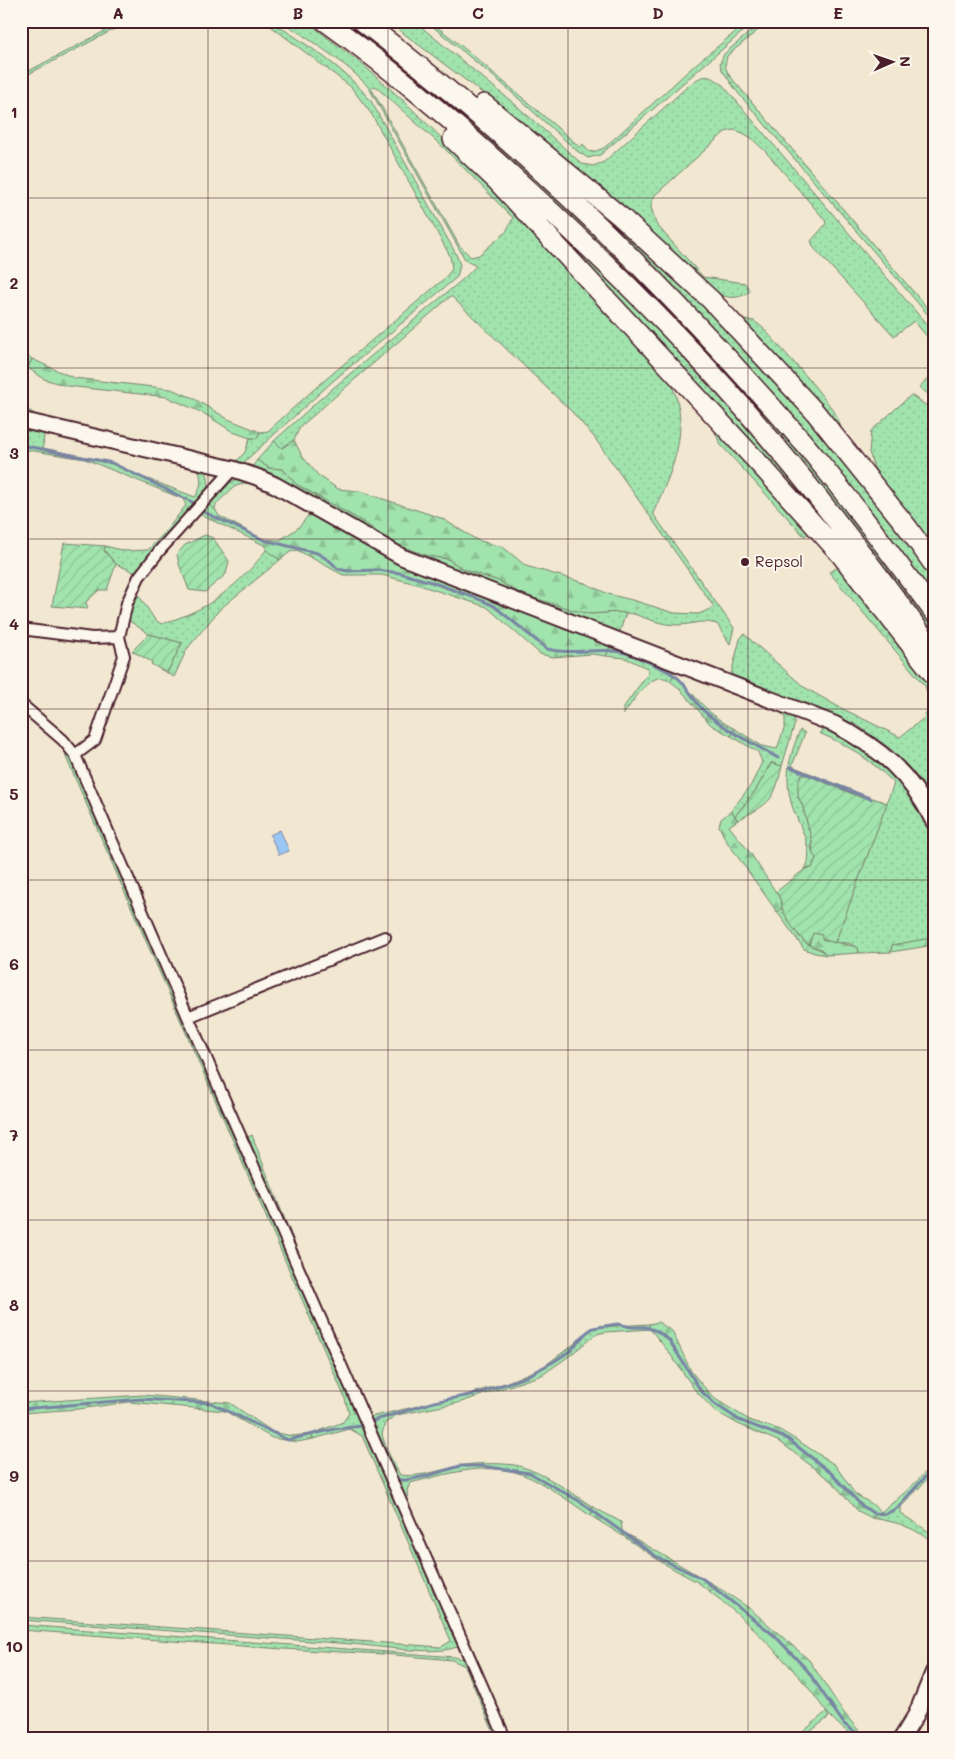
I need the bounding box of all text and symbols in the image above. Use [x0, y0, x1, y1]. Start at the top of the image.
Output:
text: A [112, 2, 124, 23]
text: B [293, 2, 303, 23]
text: C [472, 2, 484, 23]
text: D [652, 2, 664, 23]
text: E [833, 2, 843, 23]
north arrow [868, 38, 918, 88]
text: N [896, 56, 915, 67]
text: 1 [10, 101, 18, 122]
text: 2 [10, 272, 19, 293]
text: 3 [9, 442, 19, 463]
place label: Repsol [755, 551, 803, 571]
marker: Repsol [739, 556, 751, 568]
text: 4 [9, 613, 19, 634]
text: 5 [9, 783, 19, 804]
text: 6 [9, 953, 19, 974]
text: 7 [10, 1124, 19, 1145]
text: 8 [9, 1294, 19, 1315]
text: 9 [9, 1465, 19, 1486]
text: 10 [5, 1635, 23, 1656]

